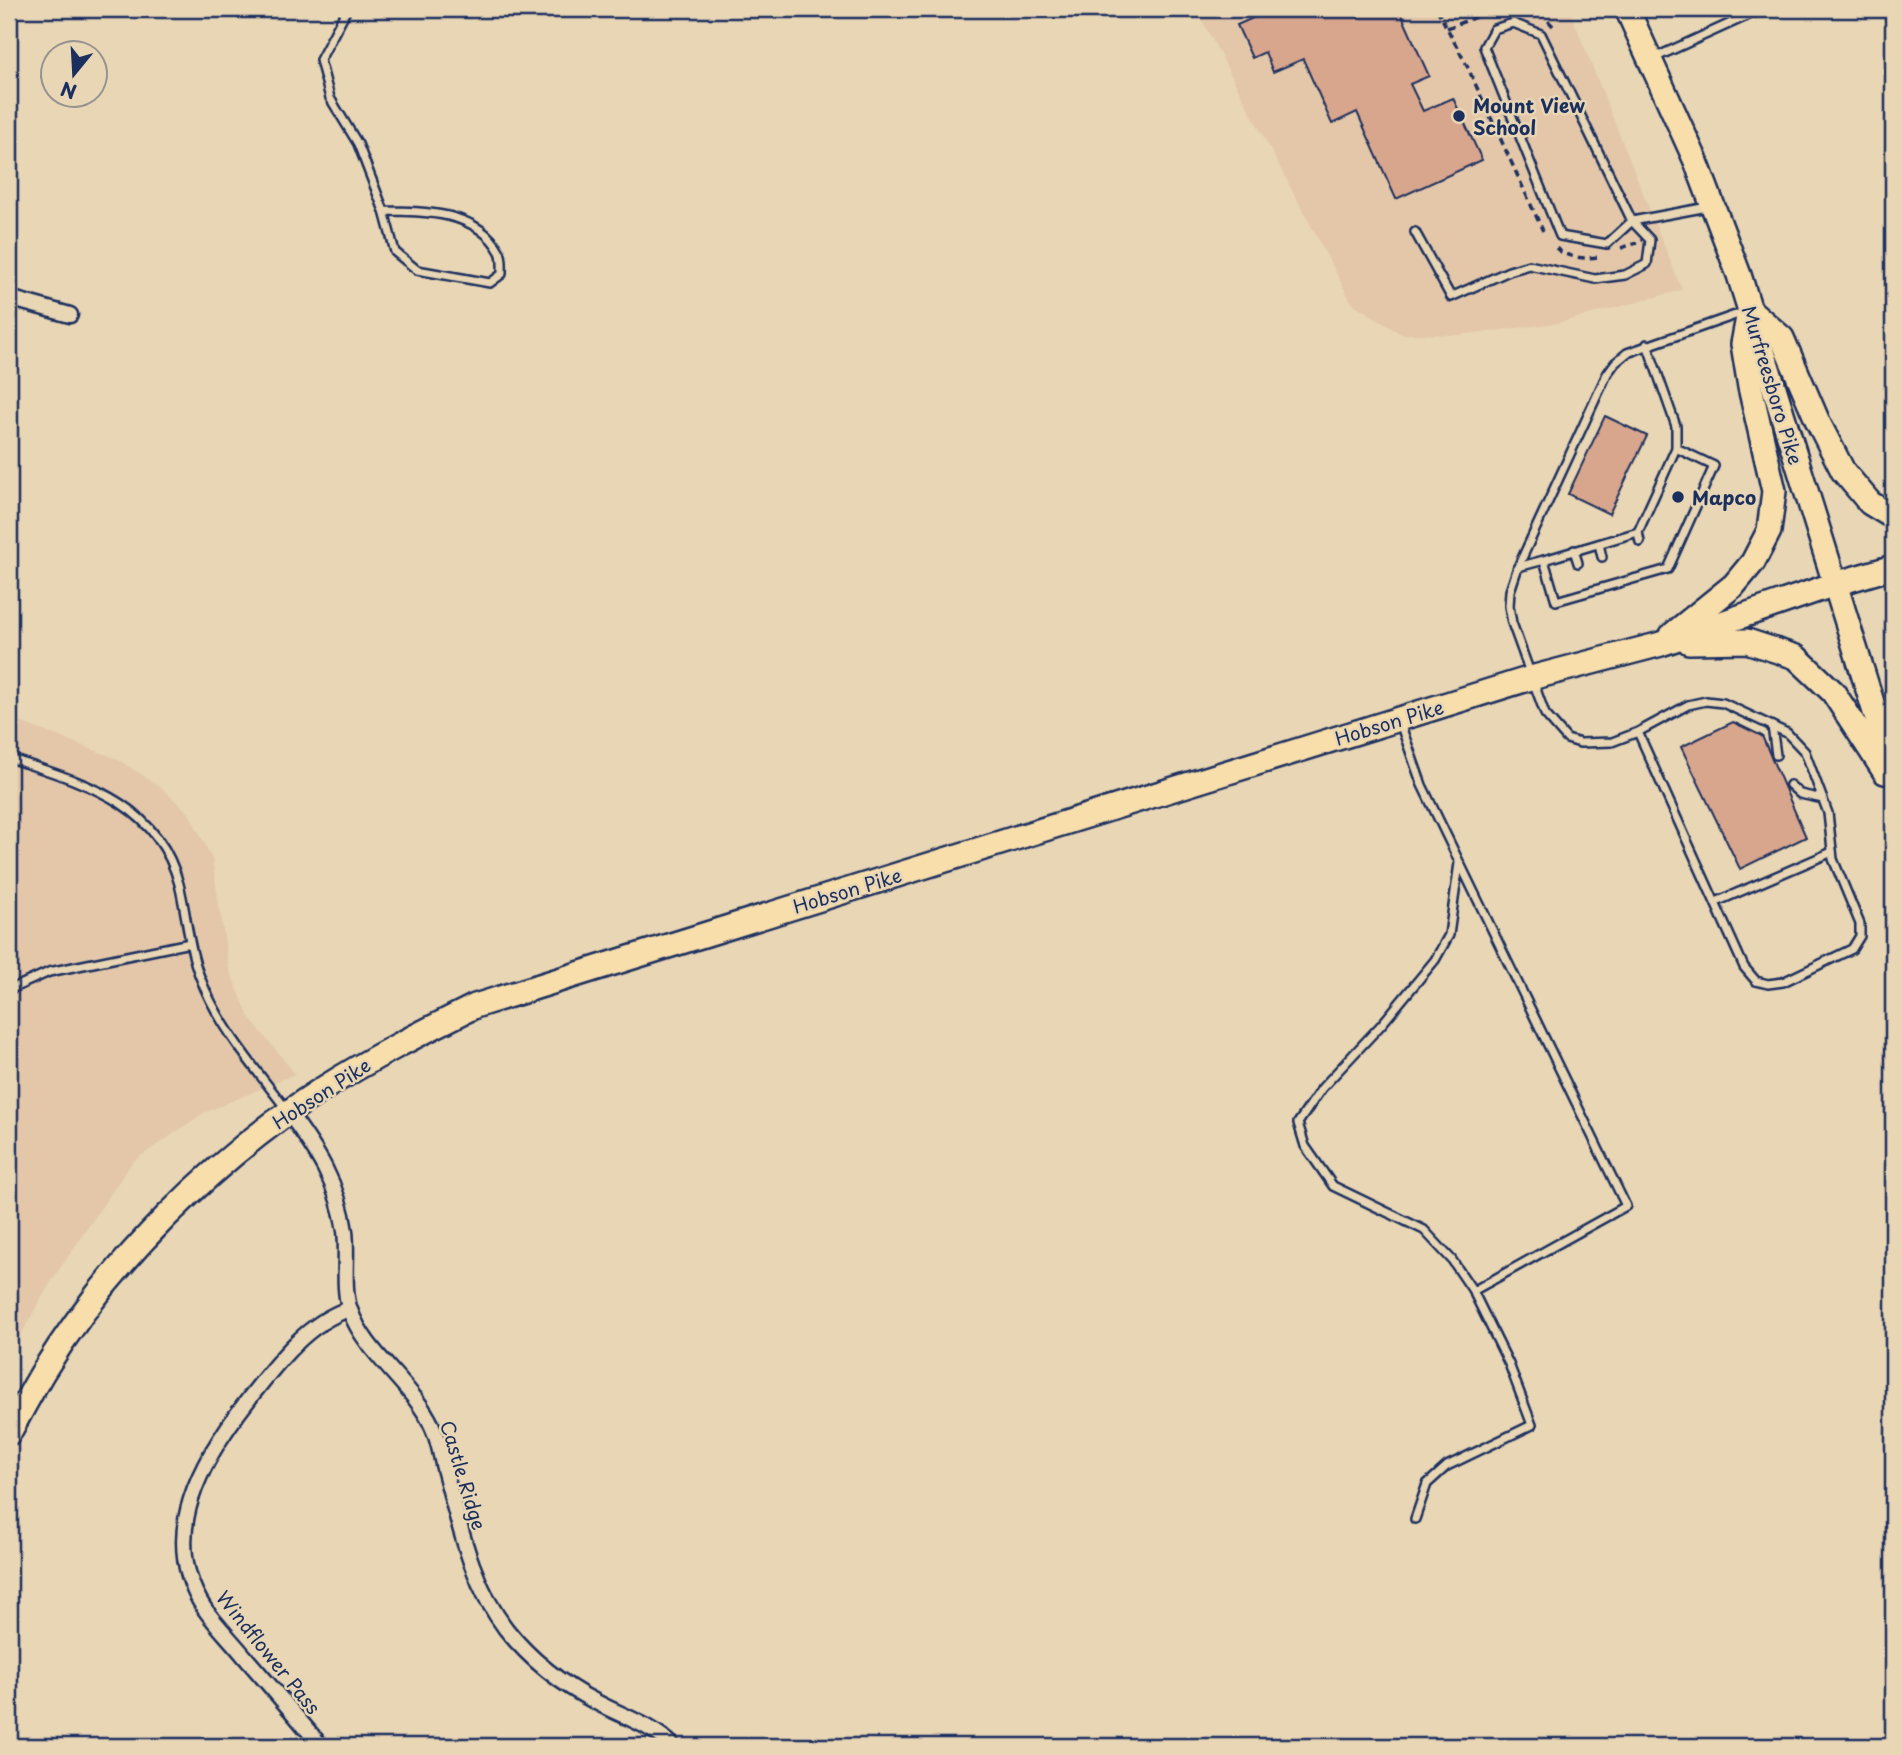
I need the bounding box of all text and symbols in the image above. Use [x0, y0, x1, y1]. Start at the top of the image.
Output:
north arrow [38, 38, 108, 108]
text: N [57, 75, 80, 107]
place label: Mount View School [1473, 91, 1585, 141]
marker: Mount View School [1451, 108, 1467, 124]
street label: Murfreesboro Pike [1736, 302, 1810, 468]
place label: Mapco [1692, 483, 1756, 511]
marker: Mapco [1670, 489, 1686, 505]
street label: Hobson Pike [1331, 692, 1447, 752]
street label: Hobson Pike [789, 860, 905, 920]
street label: Hobson Pike [266, 1051, 376, 1135]
street label: Castle Ridge [434, 1417, 494, 1533]
street label: Windflower Pass [210, 1584, 328, 1720]

